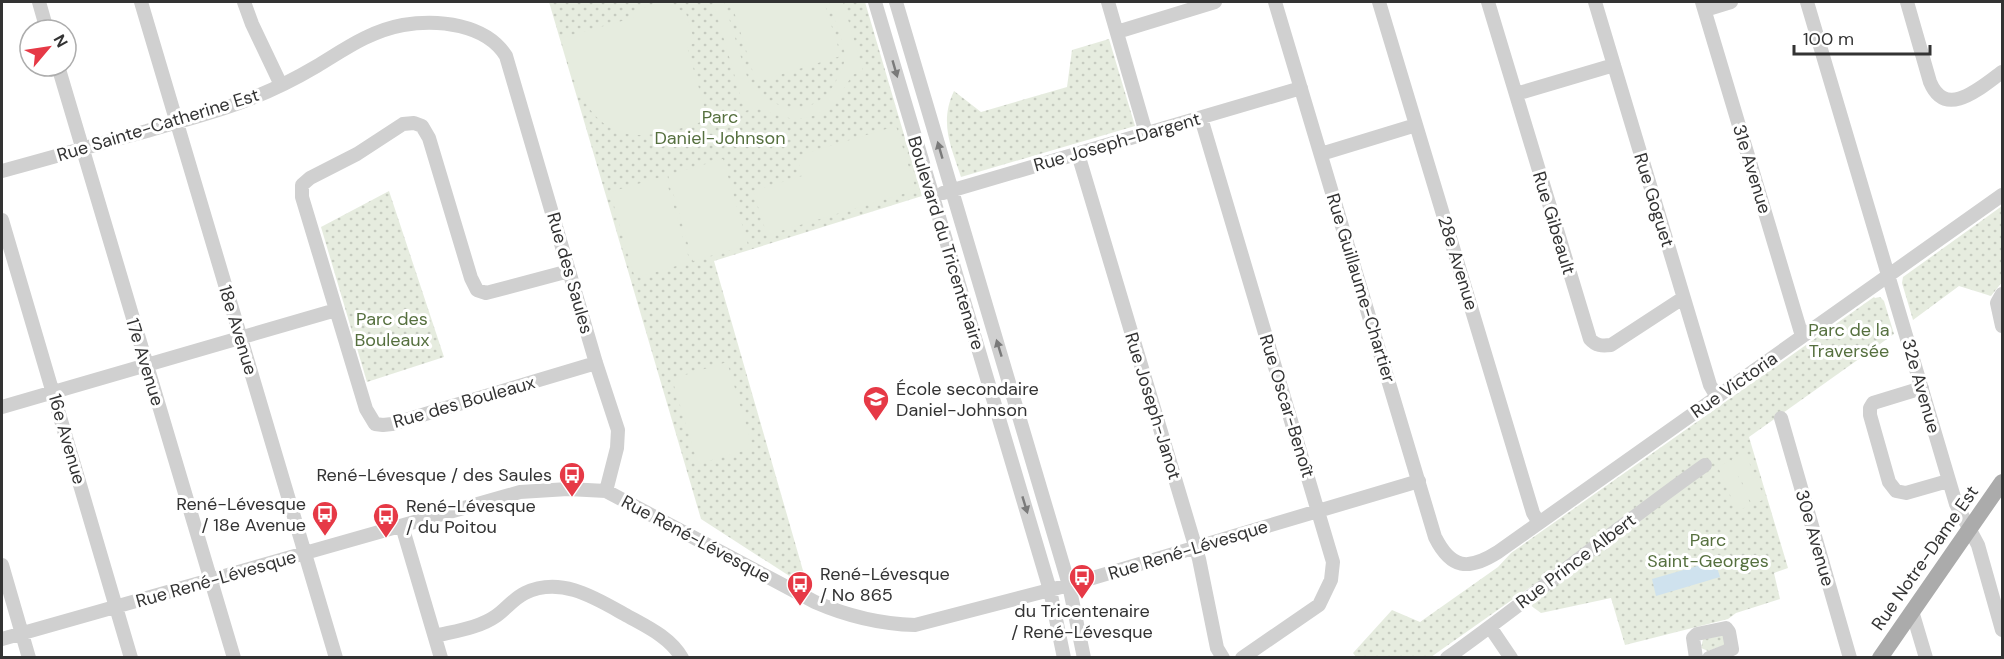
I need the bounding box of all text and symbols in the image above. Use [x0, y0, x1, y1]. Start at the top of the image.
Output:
north arrow [18, 18, 78, 78]
scale bar [1794, 18, 1930, 56]
text: 100 m [1803, 27, 1854, 51]
text: N [49, 31, 73, 51]
one-way arrow [891, 60, 900, 78]
street label: Rue Sainte-Catherine Est [54, 83, 262, 167]
park label: Parc Daniel-Johnson [654, 105, 786, 150]
street label: Rue Joseph-Dargent [1031, 107, 1203, 177]
street label: 31e Avenue [1727, 121, 1777, 217]
street label: Boulevard du Tricentenaire [902, 133, 990, 353]
one-way arrow [935, 141, 944, 159]
street label: Rue Goguet [1628, 150, 1680, 250]
street label: Rue Gibeault [1527, 168, 1581, 278]
street label: Rue Guillaume-Chartier [1321, 191, 1401, 386]
street label: Rue des Saules [541, 210, 599, 336]
street label: 28e Avenue [1432, 213, 1484, 313]
street label: 18e Avenue [213, 282, 263, 378]
park label: Parc des Bouleaux [354, 307, 430, 352]
street label: 17e Avenue [120, 315, 170, 409]
park label: Parc de la Traversée [1808, 318, 1890, 363]
street label: Rue Joseph-Janot [1119, 329, 1187, 483]
street label: Rue Oscar-Benoît [1254, 331, 1320, 481]
street label: 32e Avenue [1896, 336, 1946, 436]
one-way arrow [994, 339, 1003, 357]
street label: Rue Victoria [1686, 346, 1782, 424]
street label: Rue des Bouleaux [390, 370, 538, 434]
place label: École secondaire Daniel-Johnson [896, 377, 1039, 422]
school or university icon: École secondaire Daniel-Johnson [861, 384, 891, 422]
street label: 16e Avenue [43, 391, 91, 487]
bus stop icon: René-Lévesque / des Saules [557, 460, 587, 498]
place label: René-Lévesque / des Saules [316, 463, 552, 487]
street label: Rue Notre-Dame Est [1866, 481, 1984, 635]
street label: 30e Avenue [1790, 487, 1840, 589]
street label: Rue René-Lévesque [617, 489, 775, 589]
place label: René-Lévesque / 18e Avenue [176, 492, 306, 537]
place label: René-Lévesque / du Poitou [406, 494, 536, 539]
one-way arrow [1021, 496, 1030, 514]
bus stop icon: René-Lévesque / 18e Avenue [310, 499, 340, 537]
bus stop icon: René-Lévesque / du Poitou [371, 501, 401, 539]
street label: Rue Prince Albert [1511, 508, 1641, 614]
street label: Rue René-Lévesque [1105, 514, 1271, 586]
park label: Parc Saint-Georges [1647, 528, 1769, 573]
street label: Rue René-Lévesque [133, 545, 299, 613]
place label: René-Lévesque / No 865 [820, 562, 950, 607]
bus stop icon: du Tricentenaire / René-Lévesque [1067, 562, 1097, 600]
bus stop icon: René-Lévesque / No 865 [785, 569, 815, 607]
place label: du Tricentenaire / René-Lévesque [1011, 599, 1153, 644]

